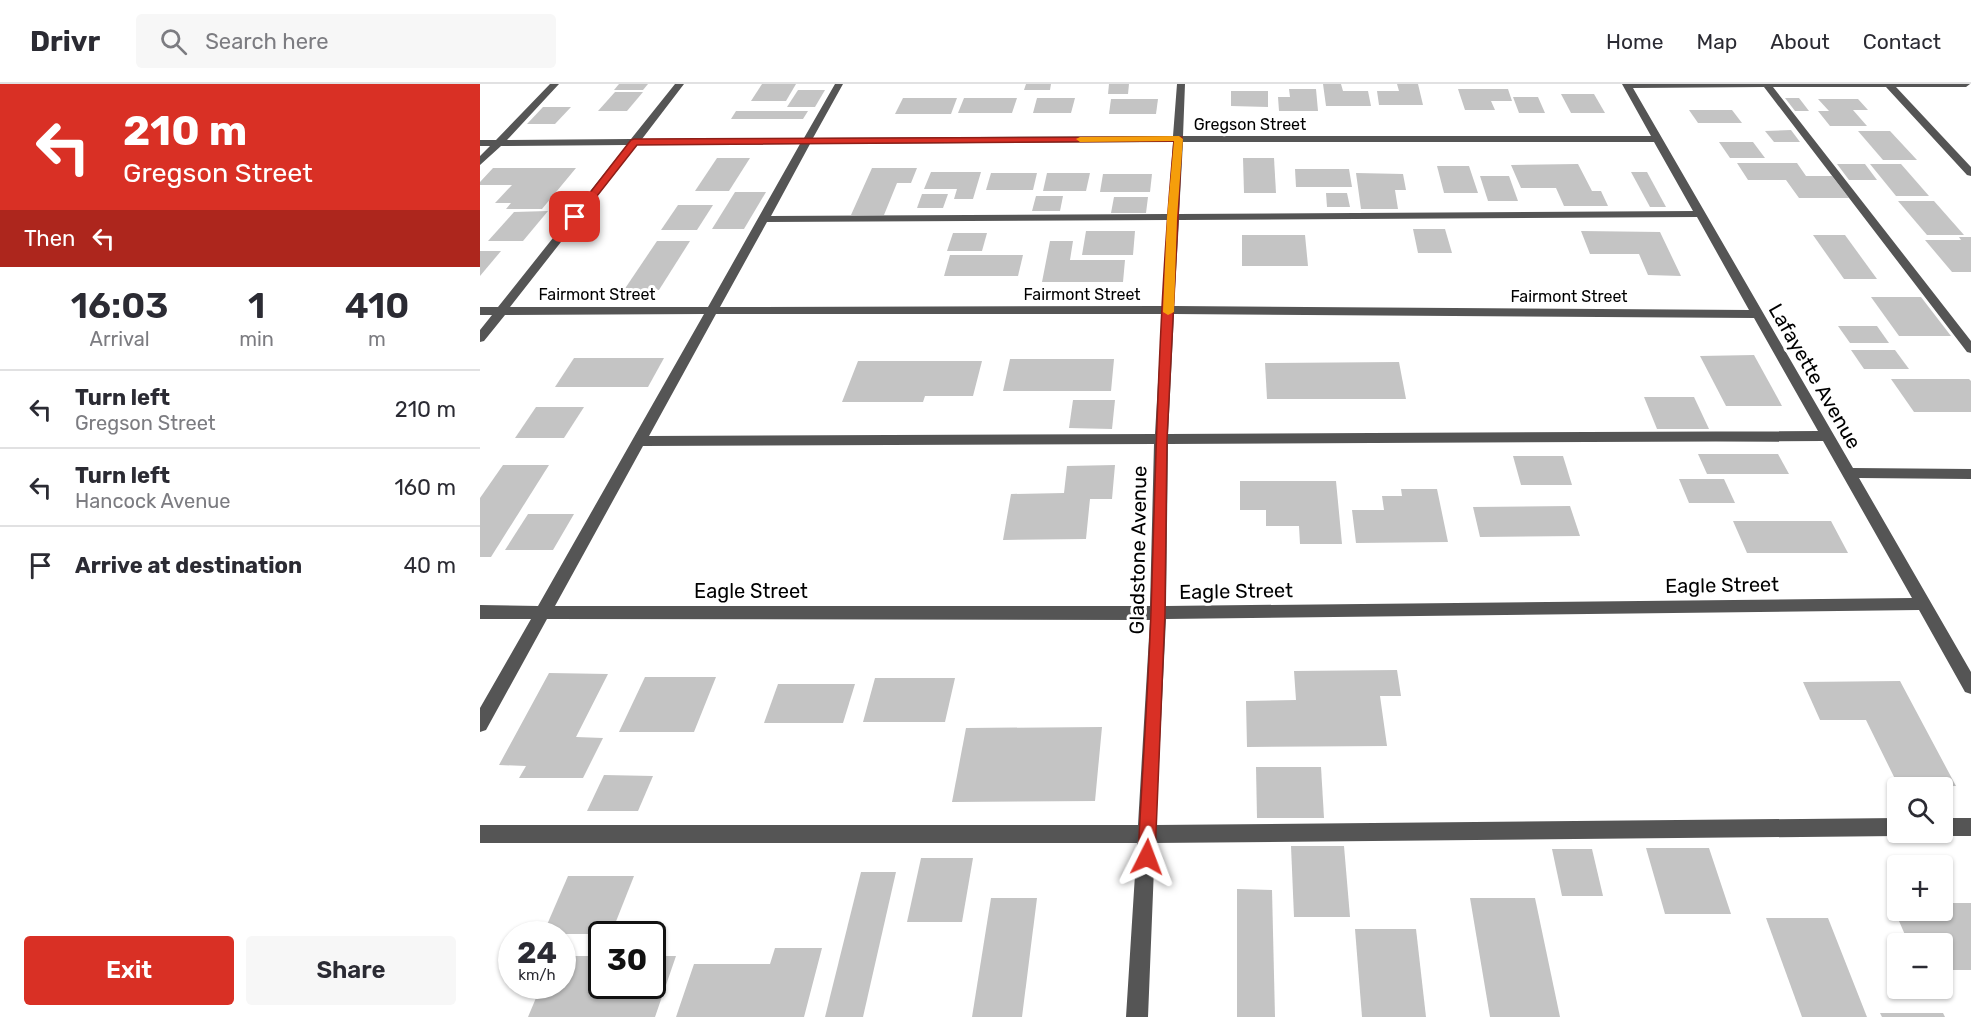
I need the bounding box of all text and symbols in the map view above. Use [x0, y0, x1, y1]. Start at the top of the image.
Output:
search box [136, 14, 556, 68]
text: Drivr [30, 25, 100, 58]
icon: search [157, 25, 190, 58]
text: Search here [205, 28, 329, 55]
text: Home [1606, 29, 1663, 54]
text: Map [1696, 29, 1737, 54]
text: About [1770, 29, 1830, 54]
text: Contact [1863, 29, 1941, 54]
text: 210 m [123, 106, 247, 156]
icon: left [24, 108, 102, 186]
street label: Gregson Street [1194, 115, 1306, 134]
text: Gregson Street [123, 157, 313, 189]
pin [549, 191, 600, 242]
icon: arrive [558, 200, 591, 233]
icon: left [87, 222, 120, 255]
text: Then [24, 225, 75, 252]
text: 16:03 [71, 284, 168, 327]
text: 1 [248, 284, 265, 327]
text: 410 [345, 284, 409, 327]
street label: Fairmont Street [538, 285, 656, 304]
street label: Fairmont Street [1023, 285, 1141, 304]
street label: Fairmont Street [1510, 287, 1628, 306]
street label: Lafayette Avenue [1764, 299, 1866, 453]
text: Arrival [90, 327, 150, 351]
text: min [239, 327, 274, 351]
text: m [368, 327, 386, 351]
text: Turn left [75, 384, 170, 411]
icon: left [24, 393, 57, 426]
text: 210 m [395, 396, 456, 423]
text: Gregson Street [75, 411, 216, 435]
text: Turn left [75, 462, 170, 489]
street label: Gladstone Avenue [1125, 465, 1151, 635]
icon: left [24, 471, 57, 504]
text: 160 m [394, 474, 456, 501]
text: Hancock Avenue [75, 489, 231, 513]
icon: arrive [24, 549, 57, 582]
text: Arrive at destination [75, 552, 302, 579]
text: 40 m [403, 552, 456, 579]
street label: Eagle Street [1665, 572, 1779, 598]
street label: Eagle Street [1179, 578, 1293, 604]
street label: Eagle Street [694, 579, 808, 603]
map controls [1887, 777, 1953, 999]
button: search [1887, 777, 1953, 843]
position arrow [1115, 825, 1179, 889]
button: + [1887, 855, 1953, 921]
speed limit sign: 30 [588, 921, 666, 999]
button: − [1887, 933, 1953, 999]
text: 24 [517, 935, 557, 971]
button: Exit [24, 936, 234, 1005]
button: Share [246, 936, 456, 1005]
text: km/h [518, 966, 556, 984]

